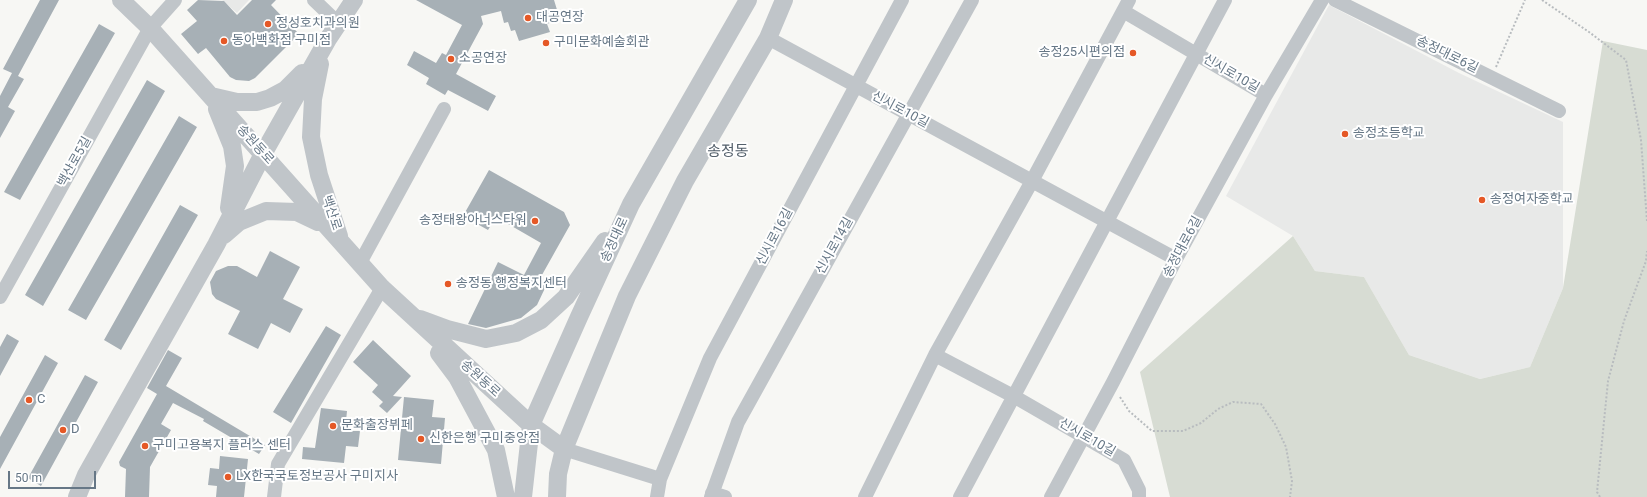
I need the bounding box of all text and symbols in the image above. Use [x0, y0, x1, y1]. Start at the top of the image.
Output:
place label: 대공연장 [536, 10, 584, 26]
marker: 대공연장 [523, 13, 533, 23]
place label: 정성호치과의원 [276, 16, 360, 32]
marker: 정성호치과의원 [263, 19, 273, 29]
place label: 동아백화점 구미점 [232, 33, 331, 49]
street label: 송정대로6길 [1413, 33, 1481, 77]
place label: 구미문화예술회관 [554, 35, 650, 51]
marker: 동아백화점 구미점 [219, 36, 229, 46]
marker: 구미문화예술회관 [541, 38, 551, 48]
place label: 송정25시편의점 [1039, 45, 1125, 61]
marker: 송정25시편의점 [1128, 48, 1138, 58]
place label: 소공연장 [459, 51, 507, 67]
street label: 신시로10길 [1200, 52, 1262, 96]
marker: 소공연장 [446, 54, 456, 64]
street label: 신시로10길 [869, 88, 931, 132]
street label: 송원동로 [233, 122, 277, 168]
place label: 송정초등학교 [1353, 126, 1425, 142]
marker: 송정초등학교 [1340, 129, 1350, 139]
street label: 백산로5길 [55, 134, 95, 190]
district label: 송정동 [707, 143, 749, 161]
place label: 송정여자중학교 [1490, 192, 1574, 208]
street label: 백산로 [318, 194, 344, 232]
marker: 송정여자중학교 [1477, 195, 1487, 205]
street label: 신시로16길 [753, 206, 797, 268]
place label: 송정태왕아너스타워 [419, 213, 527, 229]
street label: 송정대로6길 [1160, 214, 1206, 280]
street label: 송정대로 [598, 215, 632, 265]
street label: 신시로14길 [813, 215, 857, 277]
marker: 송정태왕아너스타워 [530, 216, 540, 226]
place label: 송정동 행정복지센터 [456, 276, 567, 292]
marker: 송정동 행정복지센터 [443, 279, 453, 289]
street label: 송원동로 [457, 357, 503, 401]
place label: C [37, 392, 45, 408]
marker: C [24, 395, 34, 405]
street label: 신시로10길 [1056, 416, 1118, 460]
place label: 문화출장뷔페 [341, 418, 413, 434]
marker: 문화출장뷔페 [328, 421, 338, 431]
place label: D [71, 422, 80, 438]
marker: D [58, 425, 68, 435]
place label: 신한은행 구미중앙점 [429, 431, 540, 447]
marker: 신한은행 구미중앙점 [416, 434, 426, 444]
place label: 구미고용복지 플러스 센터 [153, 438, 291, 454]
marker: 구미고용복지 플러스 센터 [140, 441, 150, 451]
scale bar [10, 463, 98, 489]
place label: LX한국국토정보공사 구미지사 [236, 469, 398, 485]
text: 50 m [15, 471, 42, 485]
marker: LX한국국토정보공사 구미지사 [223, 472, 233, 482]

